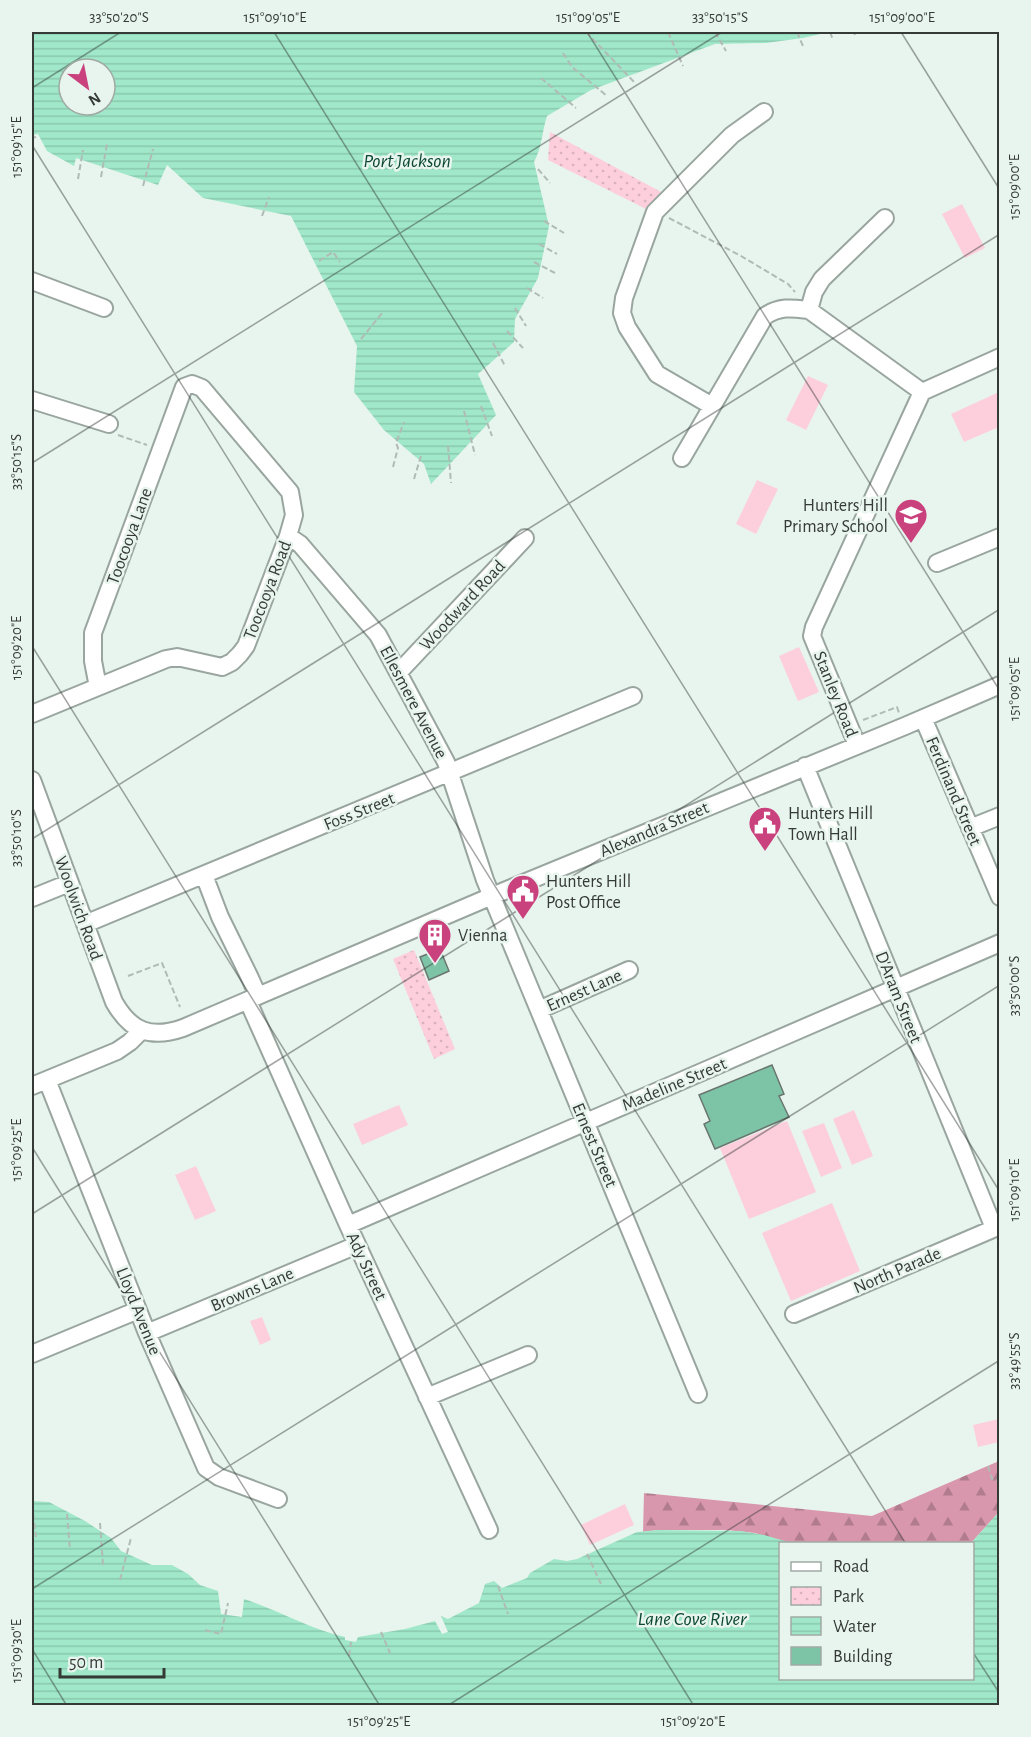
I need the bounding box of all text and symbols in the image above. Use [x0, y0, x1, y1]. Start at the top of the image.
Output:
text: 33°50'20"S [89, 10, 149, 25]
text: 151°09'10"E [244, 10, 306, 25]
text: 151°09'05"E [556, 10, 620, 25]
text: 33°50'15"S [692, 10, 748, 25]
text: 151°09'00"E [869, 10, 935, 25]
north arrow [57, 57, 117, 117]
text: N [85, 89, 103, 109]
text: 151°09'15"E [9, 116, 24, 178]
water label: Port Jackson [363, 151, 451, 171]
text: 151°09'00"E [1007, 154, 1022, 220]
text: 33°50'15"S [9, 434, 24, 490]
street label: Toocooya Lane [104, 486, 156, 587]
place label: Hunters Hill Primary School [783, 497, 888, 536]
school or university icon: Hunters Hill Primary School [893, 497, 929, 544]
street label: Toocooya Road [241, 539, 295, 642]
street label: Woodward Road [417, 557, 509, 654]
text: 151°09'20"E [9, 616, 24, 680]
street label: Ellesmere Avenue [376, 643, 450, 762]
street label: Stanley Road [810, 649, 860, 740]
text: 151°09'05"E [1007, 657, 1022, 721]
street label: Ferdinand Street [922, 734, 984, 849]
street label: Foss Street [321, 790, 398, 834]
street label: Alexandra Street [597, 799, 712, 861]
public building icon: Hunters Hill Town Hall [747, 805, 783, 852]
place label: Hunters Hill Town Hall [788, 805, 873, 844]
text: 33°50'10"S [9, 809, 24, 867]
street label: Woolwich Road [51, 854, 105, 963]
public building icon: Hunters Hill Post Office [505, 873, 541, 920]
place label: Hunters Hill Post Office [546, 873, 631, 912]
building icon: Vienna [417, 917, 453, 964]
place label: Vienna [458, 927, 508, 945]
street label: D'Aram Street [872, 949, 925, 1046]
text: 33°50'00"S [1007, 956, 1022, 1016]
street label: Ernest Lane [544, 966, 625, 1016]
street label: Madeline Street [619, 1055, 730, 1115]
street label: Ernest Street [568, 1101, 620, 1190]
text: 151°09'25"E [9, 1119, 24, 1181]
text: 151°09'10"E [1007, 1159, 1022, 1221]
street label: Ady Street [343, 1230, 390, 1303]
street label: North Parade [851, 1244, 944, 1297]
street label: Browns Lane [208, 1264, 296, 1315]
street label: Lloyd Avenue [112, 1265, 164, 1358]
text: 33°49'55"S [1007, 1332, 1022, 1390]
legend [779, 1542, 974, 1680]
text: Road [833, 1558, 869, 1576]
text: Park [833, 1588, 865, 1606]
water label: Lane Cove River [637, 1609, 747, 1629]
text: Water [833, 1618, 876, 1636]
text: 151°09'30"E [9, 1619, 24, 1683]
scale bar [60, 1641, 164, 1679]
text: Building [833, 1648, 893, 1666]
text: 50 m [69, 1654, 103, 1672]
text: 151°09'25"E [348, 1714, 410, 1729]
text: 151°09'20"E [661, 1714, 725, 1729]

